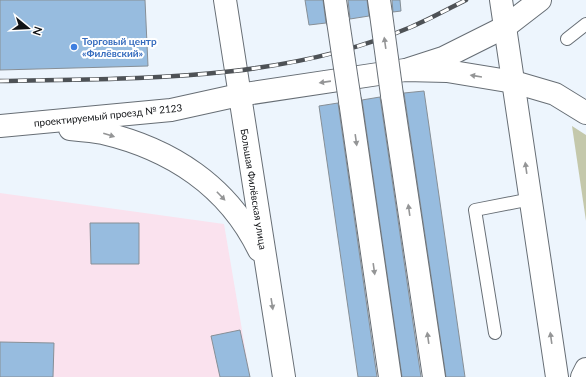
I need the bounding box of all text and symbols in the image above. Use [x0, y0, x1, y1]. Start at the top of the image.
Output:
north arrow [8, 8, 48, 48]
text: N [30, 25, 45, 37]
place label: Торговый центр «Филёвский» [82, 35, 157, 59]
one-way arrow [382, 37, 388, 49]
marker: Торговый центр «Филёвский» [69, 42, 79, 52]
one-way arrow [470, 73, 482, 79]
one-way arrow [319, 79, 331, 85]
street label: проектируемый проезд № 2123 [33, 101, 183, 129]
street label: Большая Филёвская улица [239, 128, 269, 250]
one-way arrow [103, 132, 115, 138]
one-way arrow [353, 134, 359, 146]
one-way arrow [523, 162, 529, 174]
one-way arrow [216, 191, 226, 201]
one-way arrow [406, 204, 412, 216]
one-way arrow [371, 263, 377, 275]
one-way arrow [269, 298, 275, 310]
one-way arrow [425, 332, 431, 344]
one-way arrow [548, 332, 554, 344]

